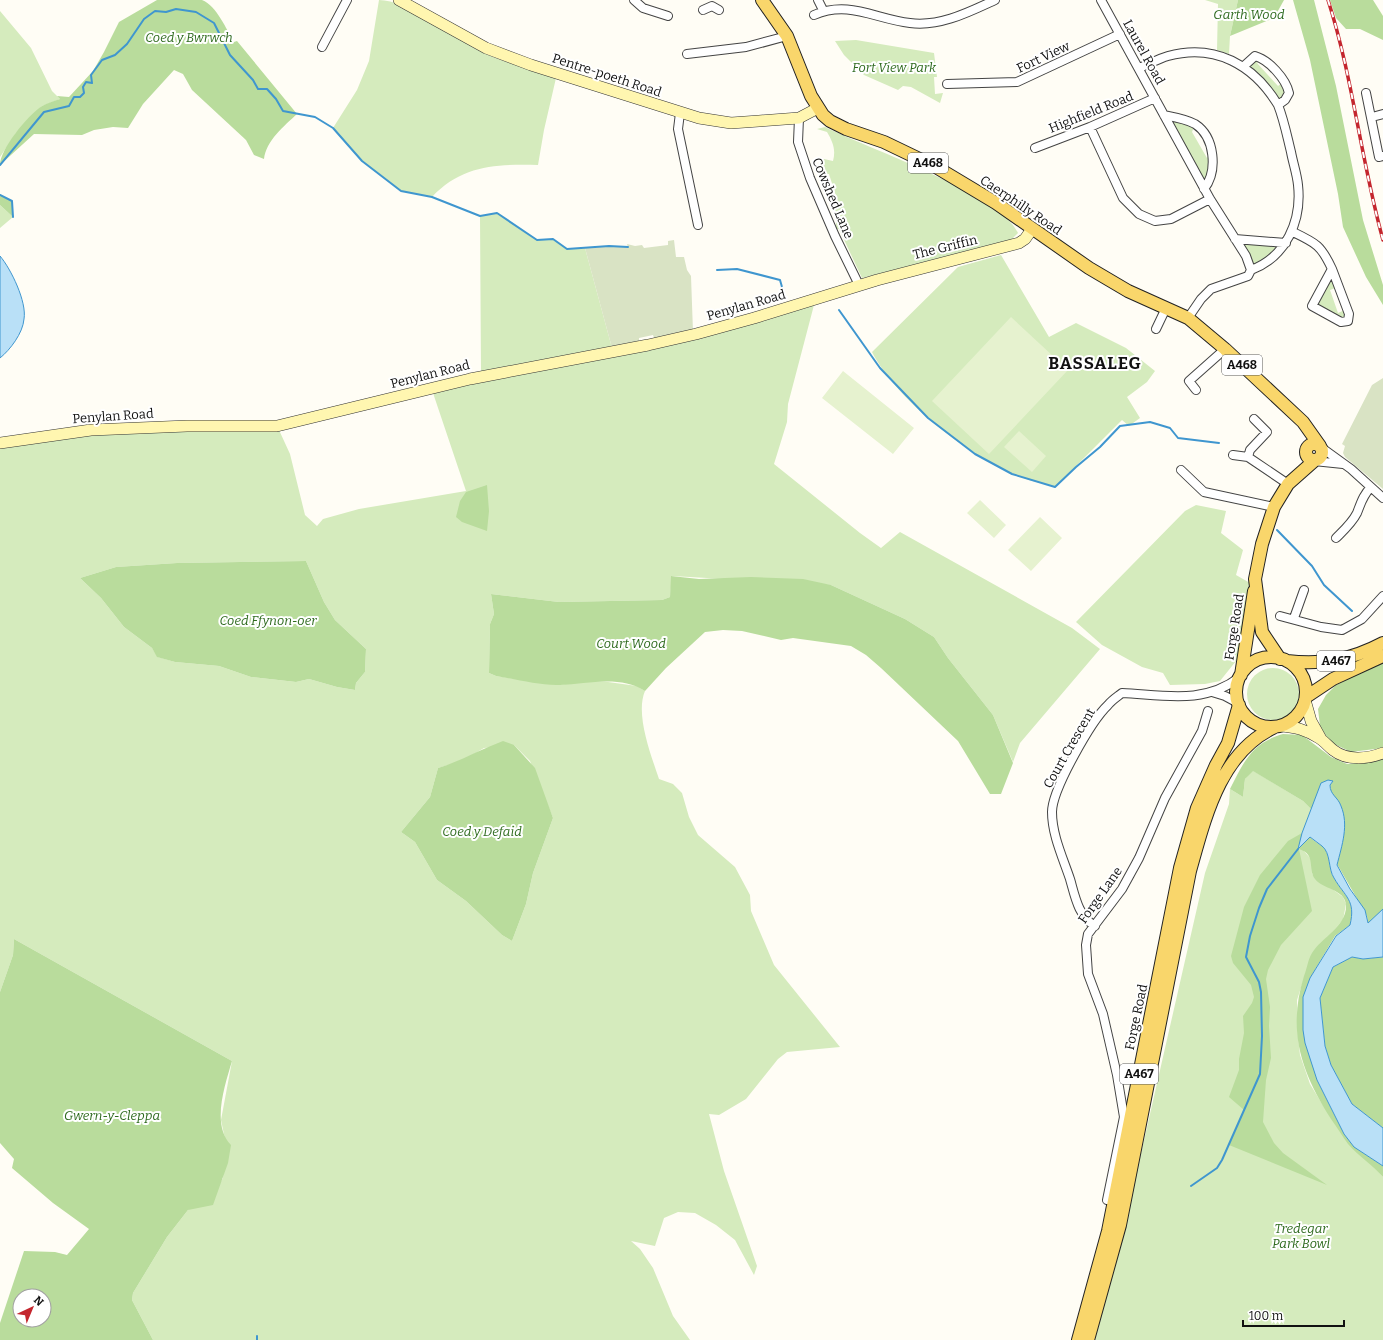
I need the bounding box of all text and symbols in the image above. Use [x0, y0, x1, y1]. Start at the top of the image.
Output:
park label: Garth Wood [1213, 7, 1285, 22]
street label: Laurel Road [1120, 17, 1168, 87]
park label: Coed y Bwrwch [145, 30, 233, 45]
street label: Fort View [1014, 38, 1072, 76]
street label: Pentre-poeth Road [550, 50, 664, 100]
park label: Fort View Park [852, 60, 937, 75]
street label: Highfield Road [1047, 88, 1136, 136]
road number: A468 [908, 153, 948, 173]
street label: Cowshed Lane [809, 155, 857, 241]
street label: Caerphilly Road [977, 172, 1065, 238]
street label: The Griffin [911, 232, 979, 262]
street label: Penylan Road [705, 287, 787, 323]
district label: BASSALEG [1048, 353, 1142, 374]
road number: A468 [1222, 355, 1262, 375]
street label: Penylan Road [389, 357, 472, 391]
street label: Penylan Road [72, 406, 154, 426]
street label: Forge Road [1221, 592, 1247, 661]
park label: Coed Ffynon-oer [219, 613, 317, 628]
park label: Court Wood [596, 636, 666, 651]
road number: A467 [1317, 651, 1355, 671]
street label: Court Crescent [1040, 705, 1098, 791]
park label: Coed y Defaid [442, 824, 522, 839]
street label: Forge Lane [1075, 864, 1125, 926]
street label: Forge Road [1122, 982, 1150, 1051]
road number: A467 [1120, 1064, 1158, 1084]
park label: Gwern-y-Cleppa [64, 1108, 160, 1123]
park label: Tredegar Park Bowl [1272, 1221, 1331, 1251]
north arrow [12, 1288, 52, 1328]
text: N [31, 1294, 47, 1309]
scale bar [1243, 1302, 1344, 1328]
text: 100 m [1249, 1309, 1284, 1323]

